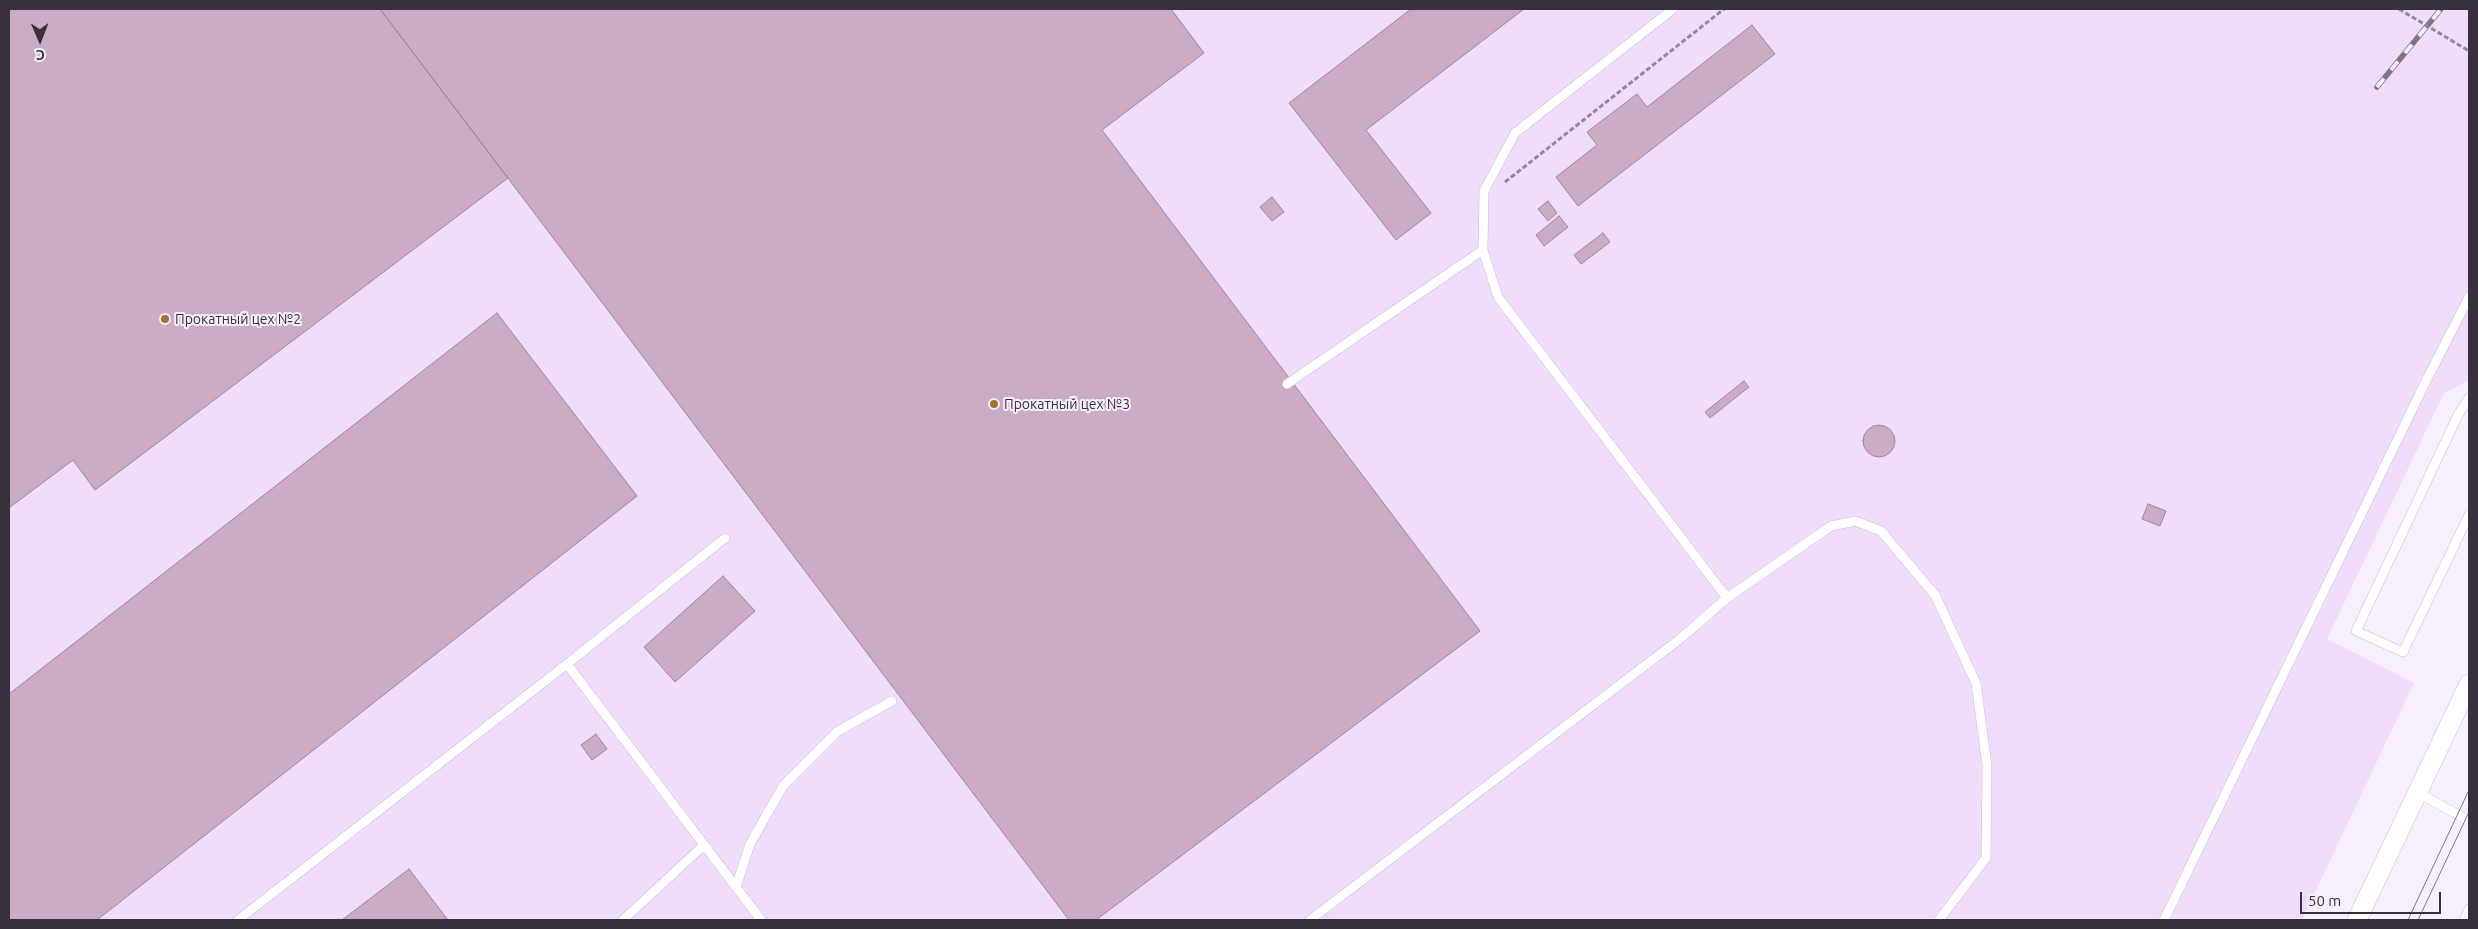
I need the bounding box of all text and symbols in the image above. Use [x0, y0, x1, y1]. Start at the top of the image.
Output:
north arrow [15, 15, 65, 65]
text: С [36, 47, 45, 63]
place label: Прокатный цех №2 [175, 311, 301, 327]
marker: Прокатный цех №2 [159, 313, 171, 325]
place label: Прокатный цех №3 [1004, 396, 1130, 412]
marker: Прокатный цех №3 [988, 398, 1000, 410]
scale bar [2303, 882, 2444, 914]
text: 50 m [2308, 892, 2341, 909]

